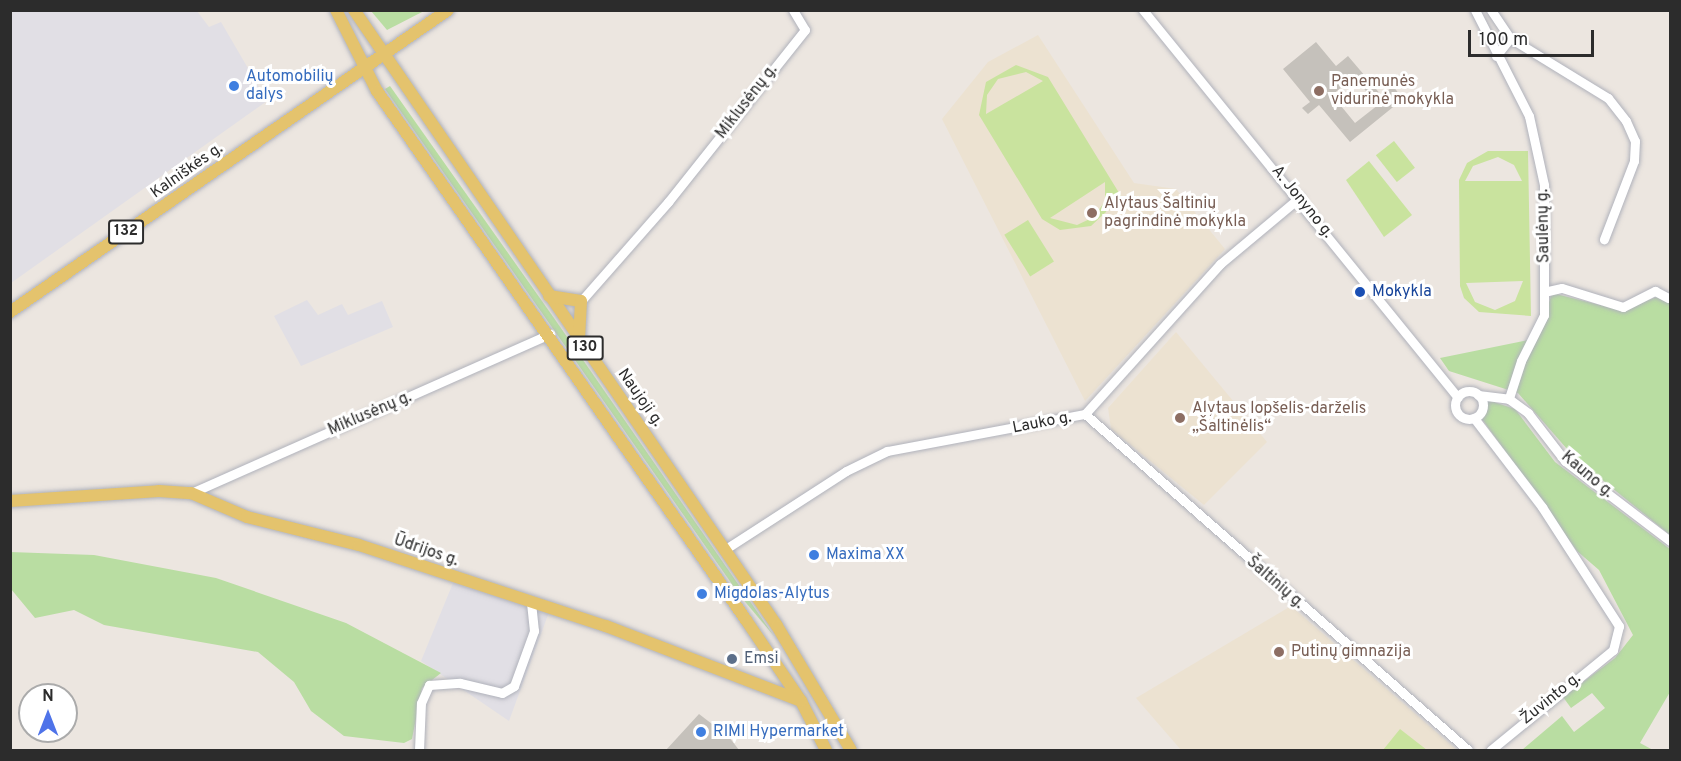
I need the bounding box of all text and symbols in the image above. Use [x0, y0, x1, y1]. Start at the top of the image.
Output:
scale bar [1471, 18, 1597, 56]
text: 100 m [1479, 29, 1528, 52]
street label: Miklusėnų g. [712, 61, 782, 143]
place label: Automobilių dalys [246, 67, 334, 105]
place label: Panemunės vidurinė mokykla [1331, 72, 1454, 110]
marker: Automobilių dalys [227, 79, 241, 93]
marker: Panemunės vidurinė mokykla [1312, 84, 1326, 98]
street label: Kalniškės g. [147, 139, 227, 203]
street label: A. Jonyno g. [1267, 162, 1337, 242]
street label: Saulėnų g. [1534, 189, 1554, 263]
place label: Alytaus Šaltinių pagrindinė mokykla [1104, 194, 1246, 232]
marker: Alytaus Šaltinių pagrindinė mokykla [1085, 206, 1099, 220]
road number: 132 [108, 220, 144, 244]
place label: Mokykla [1372, 282, 1432, 302]
marker: Mokykla [1353, 285, 1367, 299]
road number: 130 [566, 336, 604, 360]
street label: Naujoji g. [613, 365, 667, 431]
street label: Miklusėnų g. [325, 388, 415, 440]
place label: Alytaus lopšelis-darželis „Šaltinėlis“ [1192, 399, 1366, 437]
street label: Lauko g. [1011, 408, 1073, 438]
marker: Alytaus lopšelis-darželis „Šaltinėlis“ [1173, 411, 1187, 425]
street label: Kauno g. [1557, 448, 1617, 502]
street label: Ūdrijos g. [391, 531, 461, 571]
place label: Maxima XX [826, 545, 905, 565]
marker: Maxima XX [807, 548, 821, 562]
street label: Šaltinių g. [1242, 553, 1308, 613]
place label: Migdolas-Alytus [714, 584, 830, 604]
marker: Migdolas-Alytus [695, 587, 709, 601]
place label: Putinų gimnazija [1291, 642, 1411, 662]
marker: Putinų gimnazija [1272, 645, 1286, 659]
place label: Emsi [744, 649, 779, 669]
marker: Emsi [725, 652, 739, 666]
street label: Žuvinto g. [1517, 669, 1585, 729]
north arrow [18, 683, 78, 743]
text: N [42, 687, 54, 707]
place label: RIMI Hypermarket [713, 722, 844, 742]
marker: RIMI Hypermarket [694, 725, 708, 739]

